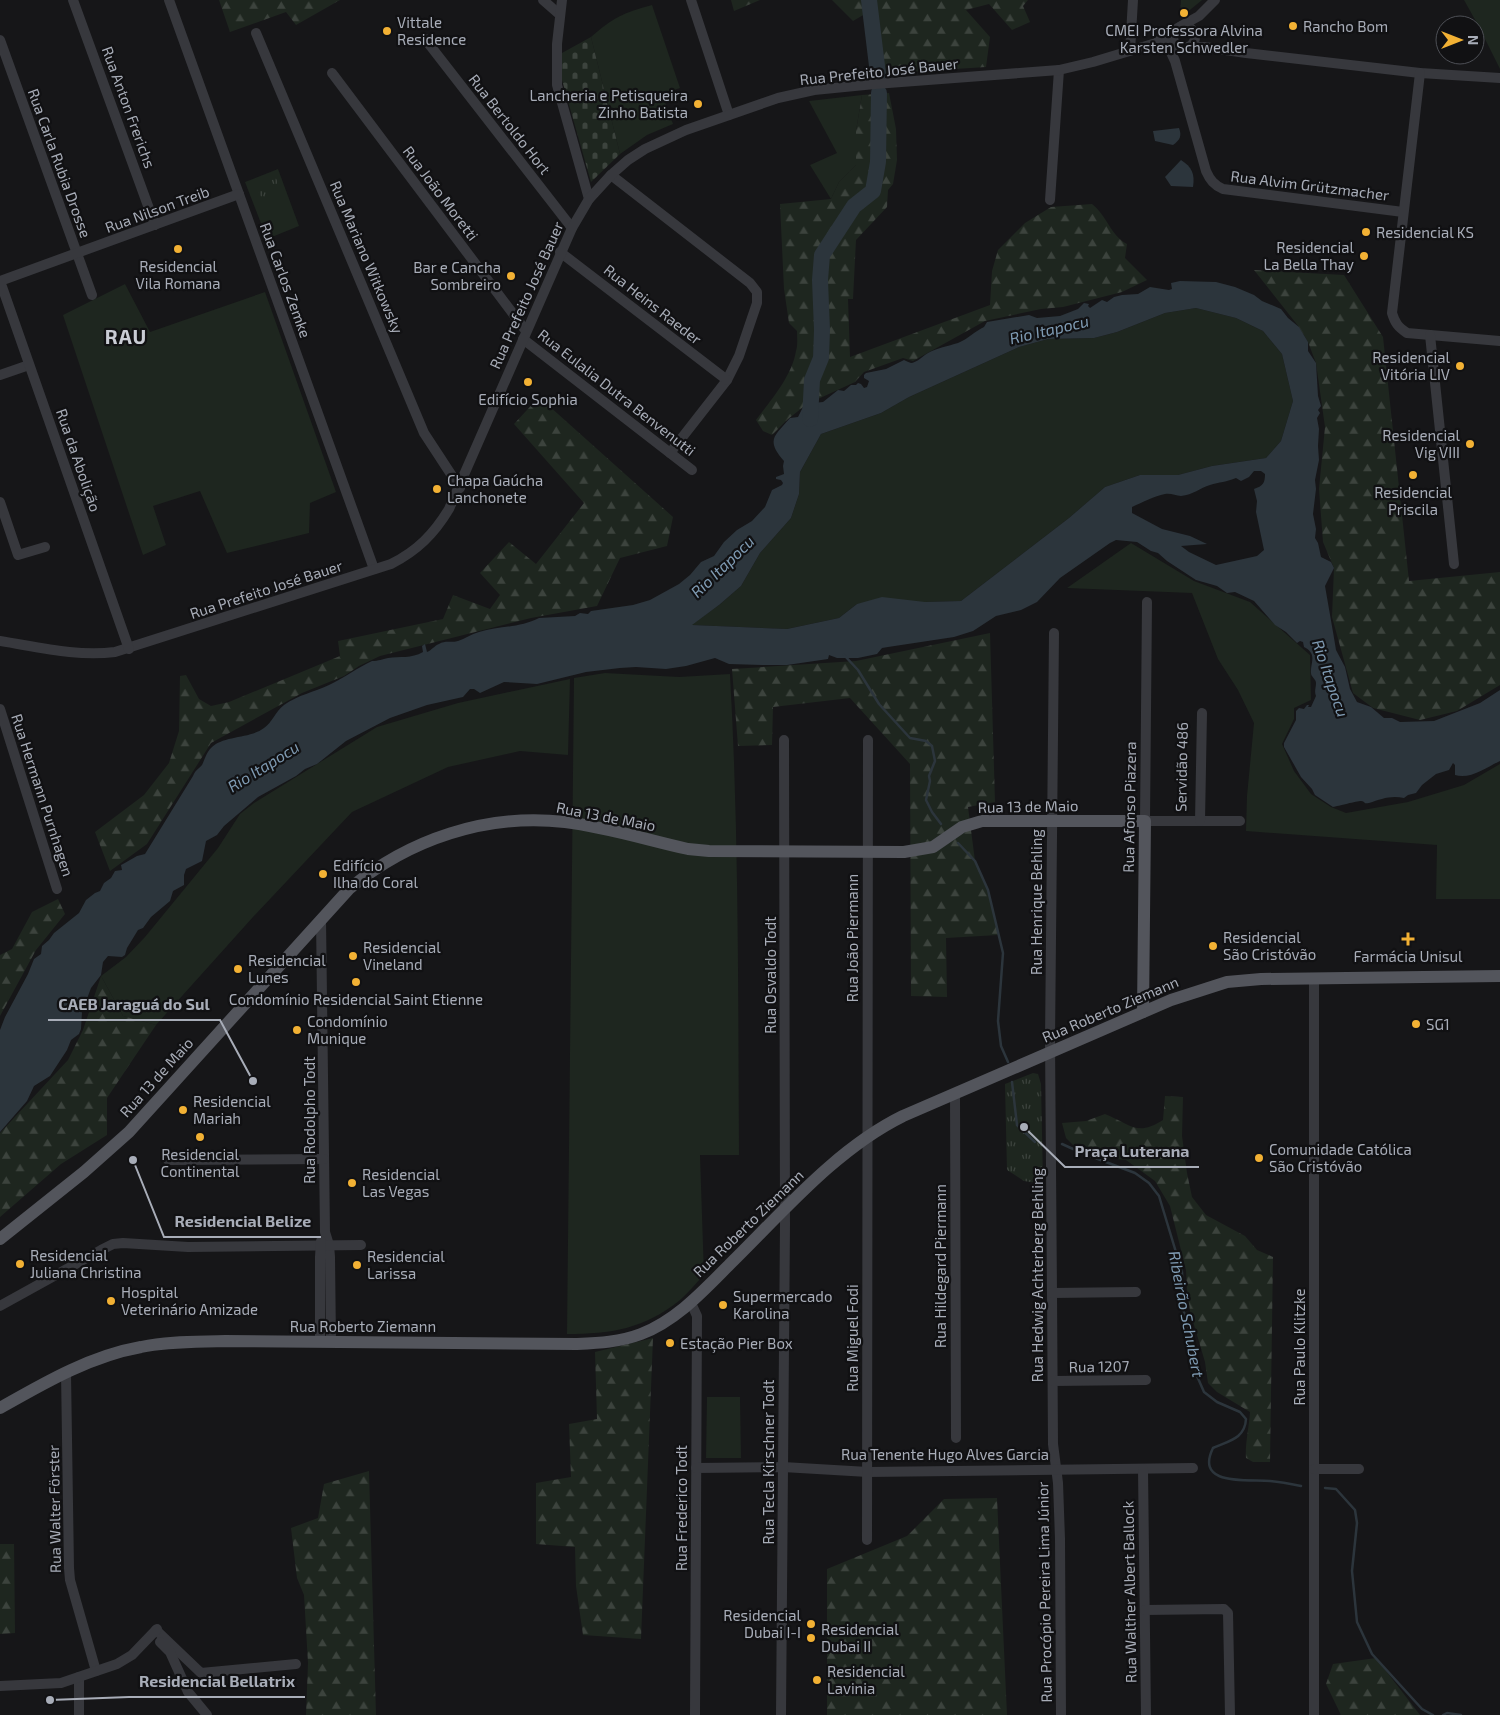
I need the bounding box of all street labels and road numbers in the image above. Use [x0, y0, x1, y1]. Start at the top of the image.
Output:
street label: Rua Anton Frerichs [99, 44, 159, 170]
street label: Rua Prefeito José Bauer [799, 54, 959, 88]
street label: Rua Bertoldo Hort [465, 70, 555, 178]
street label: Rua Carla Rubia Drosse [25, 86, 95, 240]
street label: Rua João Moretti [400, 142, 482, 244]
street label: Rua Alvim Grützmacher [1230, 166, 1390, 204]
street label: Rua Mariano Witkowsky [327, 178, 407, 336]
street label: Rua Nilson Treib [102, 182, 212, 236]
street label: Rua Prefeito José Bauer [485, 218, 567, 372]
street label: Rua Carlos Zemke [257, 220, 315, 340]
street label: Rua Heins Raeder [601, 260, 705, 348]
street label: Rua Eulalia Dutra Benvenutti [535, 325, 699, 459]
street label: Rua da Abolição [52, 406, 105, 514]
street label: Rua Prefeito José Bauer [187, 556, 345, 622]
street label: Rua Hermann Purnhagen [8, 711, 78, 879]
street label: Servidão 486 [1171, 722, 1191, 812]
street label: Rua Afonso Piazera [1119, 741, 1139, 873]
street label: Rua 13 de Maio [978, 796, 1078, 816]
street label: Rua 13 de Maio [555, 798, 657, 834]
street label: Rua Henrique Behling [1027, 828, 1045, 975]
street label: Rua João Piermann [843, 874, 861, 1002]
street label: Rua Osvaldo Todt [761, 916, 779, 1034]
street label: Rua Roberto Ziemann [1039, 972, 1181, 1046]
street label: Rua 13 de Maio [116, 1034, 196, 1120]
street label: Rua Rodolpho Todt [300, 1056, 318, 1184]
street label: Rua Roberto Ziemann [689, 1166, 807, 1280]
street label: Rua Hedwig Achterberg Behling [1028, 1167, 1046, 1382]
street label: Rua Hildegard Piermann [931, 1184, 949, 1348]
street label: Rua Miguel Fodi [843, 1284, 861, 1392]
street label: Rua Paulo Klitzke [1290, 1288, 1308, 1406]
street label: Rua Roberto Ziemann [290, 1317, 436, 1335]
street label: Rua 1207 [1069, 1356, 1130, 1376]
street label: Rua Tecla Kirschner Todt [759, 1379, 777, 1545]
street label: Rua Walter Förster [44, 1445, 64, 1573]
street label: Rua Frederico Todt [672, 1445, 690, 1571]
street label: Rua Tenente Hugo Alves Garcia [841, 1445, 1049, 1463]
street label: Rua Procópio Pereira Lima Júnior [1033, 1481, 1055, 1703]
street label: Rua Walther Albert Ballock [1118, 1500, 1140, 1683]

